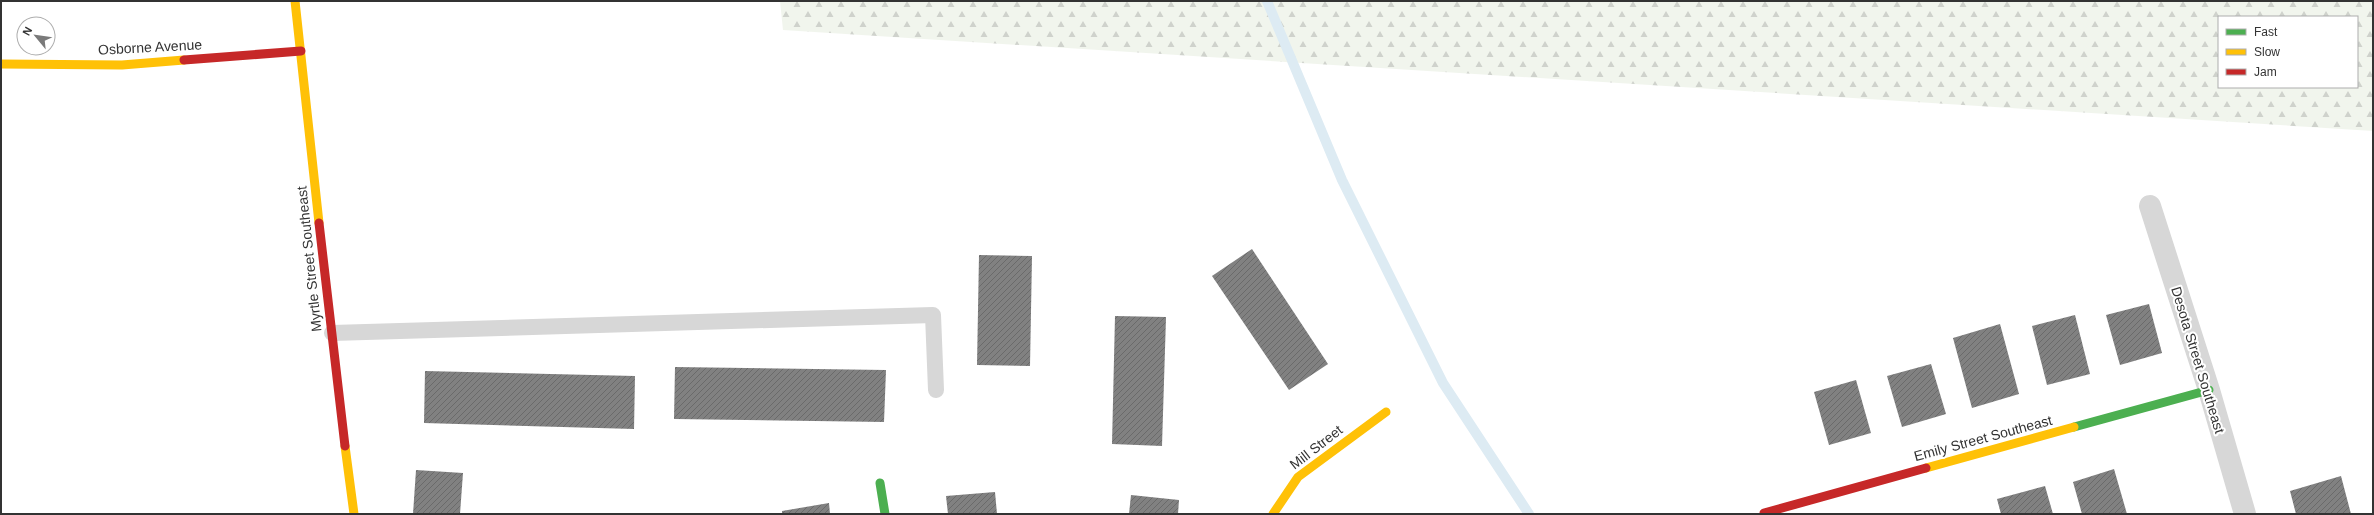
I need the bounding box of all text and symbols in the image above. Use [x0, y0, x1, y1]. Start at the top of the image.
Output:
north arrow [16, 16, 56, 56]
legend [2218, 16, 2358, 88]
text: N [20, 25, 34, 38]
text: Fast [2254, 25, 2278, 39]
street label: Osborne Avenue [98, 36, 203, 58]
text: Slow [2254, 45, 2280, 59]
text: Jam [2254, 65, 2277, 79]
street label: Myrtle Street Southeast [293, 185, 325, 333]
street label: Desota Street Southeast [2168, 285, 2228, 435]
street label: Emily Street Southeast [1912, 412, 2054, 464]
street label: Mill Street [1287, 421, 1346, 472]

